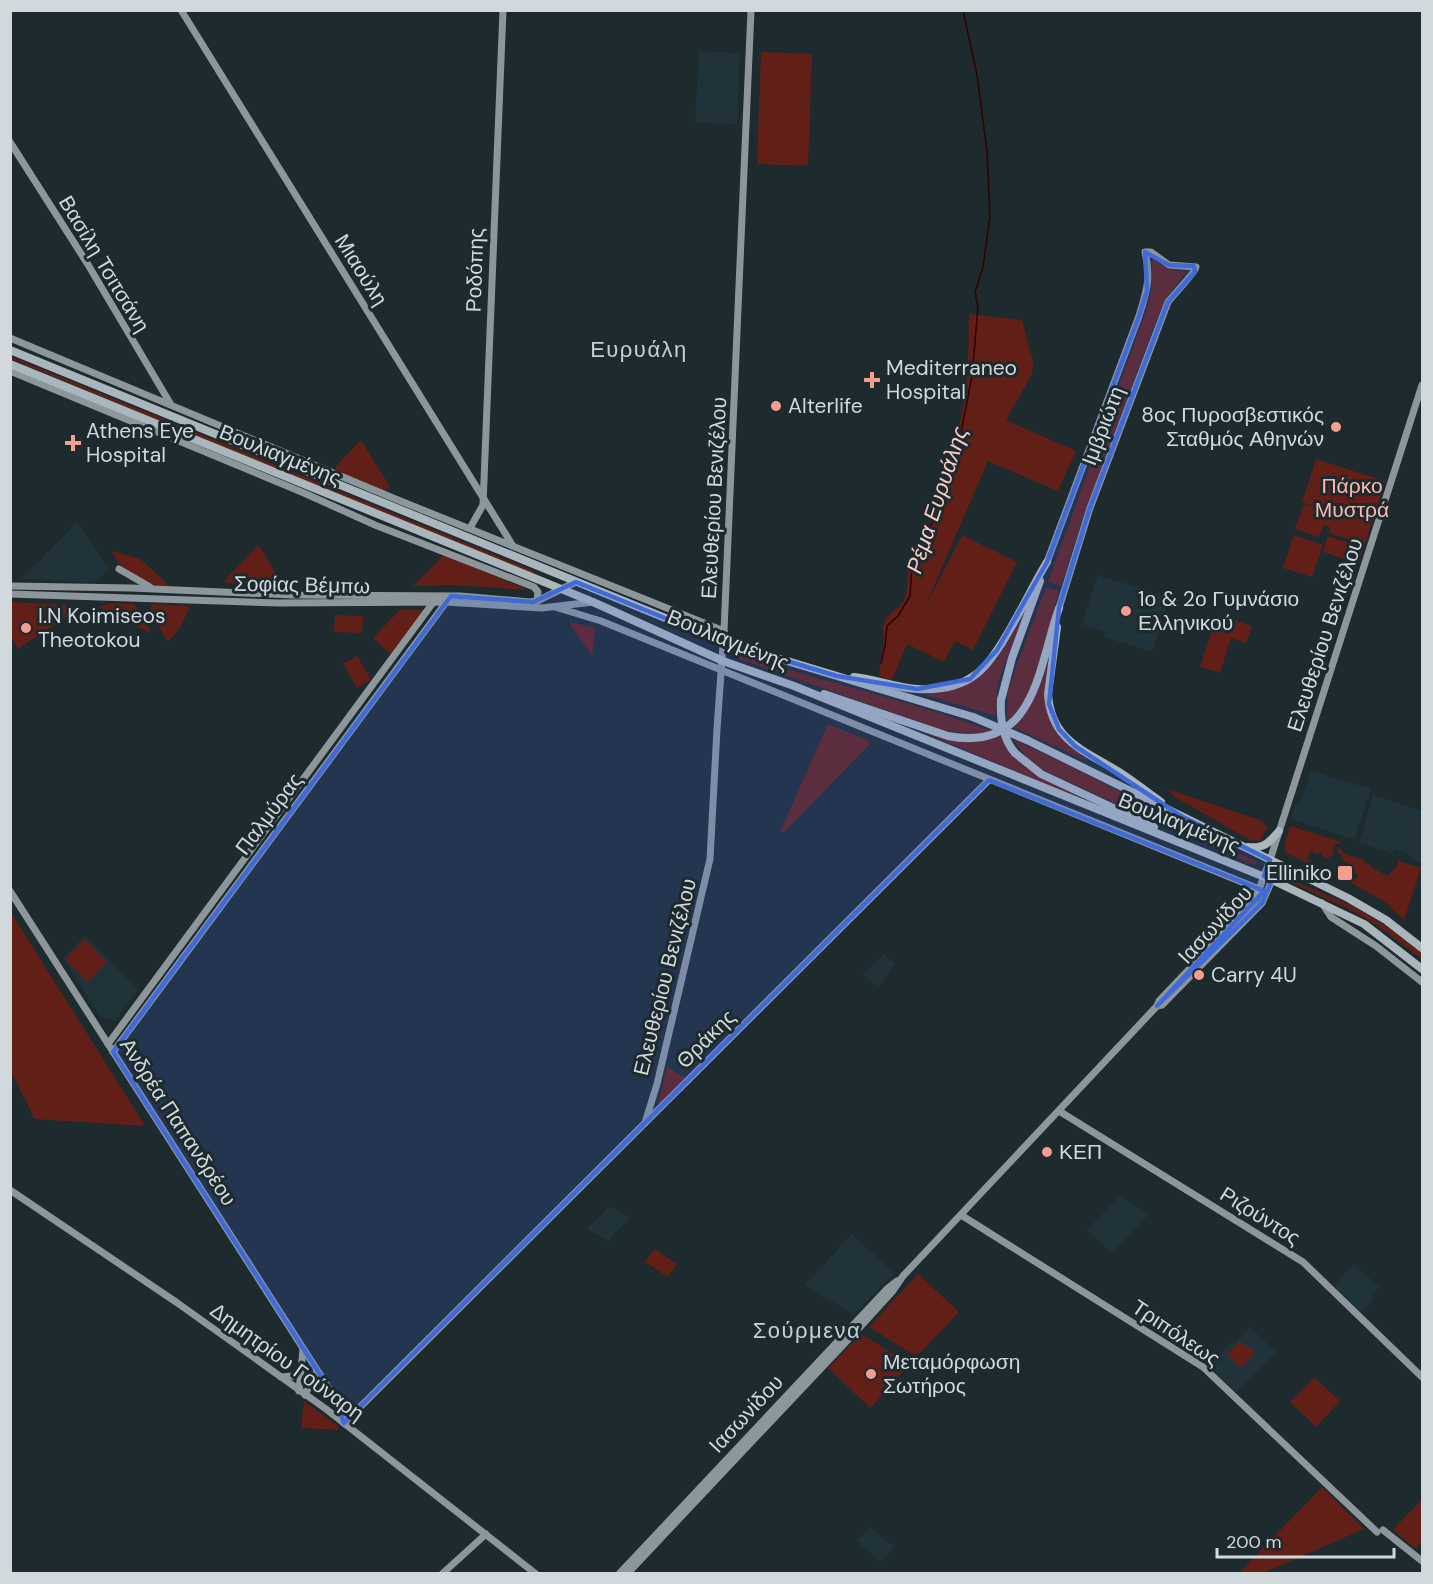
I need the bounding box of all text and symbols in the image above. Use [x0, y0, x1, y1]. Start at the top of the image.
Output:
street label: Βασίλη Τσιτσάνη [52, 190, 156, 338]
street label: Ροδόπης [460, 227, 490, 313]
street label: Μιαούλη [328, 229, 394, 311]
district label: Ευρυάλη [590, 335, 688, 364]
place label: Mediterraneo Hospital [886, 354, 1017, 406]
marker: Mediterraneo Hospital [863, 371, 881, 389]
street label: Ιμβριώτη [1075, 382, 1131, 470]
place label: Alterlife [788, 392, 863, 420]
street label: Ελευθερίου Βενιζέλου [695, 396, 733, 600]
marker: Alterlife [769, 399, 783, 413]
place label: 8ος Πυροσβεστικός Σταθμός Αθηνών [1141, 401, 1324, 453]
place label: Athens Eye Hospital [86, 417, 194, 469]
street label: Βουλιαγμένης [215, 418, 345, 492]
marker: 8ος Πυροσβεστικός Σταθμός Αθηνών [1329, 420, 1343, 434]
water label: Ρέμα Ευρυάλης [900, 423, 975, 577]
marker: Athens Eye Hospital [64, 434, 82, 452]
park label: Πάρκο Μυστρά [1315, 472, 1389, 524]
street label: Ελευθερίου Βενιζέλου [1280, 534, 1370, 736]
street label: Σοφίας Βέμπω [234, 570, 370, 600]
place label: 1ο & 2ο Γυμνάσιο Ελληνικού [1138, 585, 1299, 637]
place label: I.N Koimiseos Theotokou [38, 602, 165, 654]
street label: Βουλιαγμένης [663, 603, 793, 677]
marker: 1ο & 2ο Γυμνάσιο Ελληνικού [1119, 604, 1133, 618]
marker: I.N Koimiseos Theotokou [19, 621, 33, 635]
street label: Παλμύρας [229, 767, 309, 861]
street label: Βουλιαγμένης [1114, 786, 1244, 860]
place label: Elliniko [1266, 859, 1332, 887]
marker: Elliniko [1336, 864, 1354, 882]
street label: Ελευθερίου Βενιζέλου [627, 875, 703, 1079]
street label: Ιασωνίδου [1172, 880, 1258, 970]
place label: Carry 4U [1211, 961, 1297, 989]
marker: Carry 4U [1192, 968, 1206, 982]
street label: Θράκης [670, 1003, 742, 1075]
street label: Ανδρέα Παπανδρέου [113, 1033, 243, 1211]
place label: ΚΕΠ [1059, 1138, 1102, 1166]
marker: ΚΕΠ [1040, 1145, 1054, 1159]
street label: Ριζούντος [1214, 1180, 1306, 1252]
street label: Τριπόλεως [1126, 1293, 1226, 1373]
street label: Δημητρίου Γούναρη [204, 1297, 370, 1427]
district label: Σούρμενα [753, 1316, 861, 1345]
place label: Μεταμόρφωση Σωτήρος [883, 1348, 1020, 1400]
marker: Μεταμόρφωση Σωτήρος [864, 1367, 878, 1381]
street label: Ιασωνίδου [703, 1369, 789, 1459]
scale bar [1217, 1521, 1394, 1559]
text: 200 m [1226, 1530, 1282, 1554]

